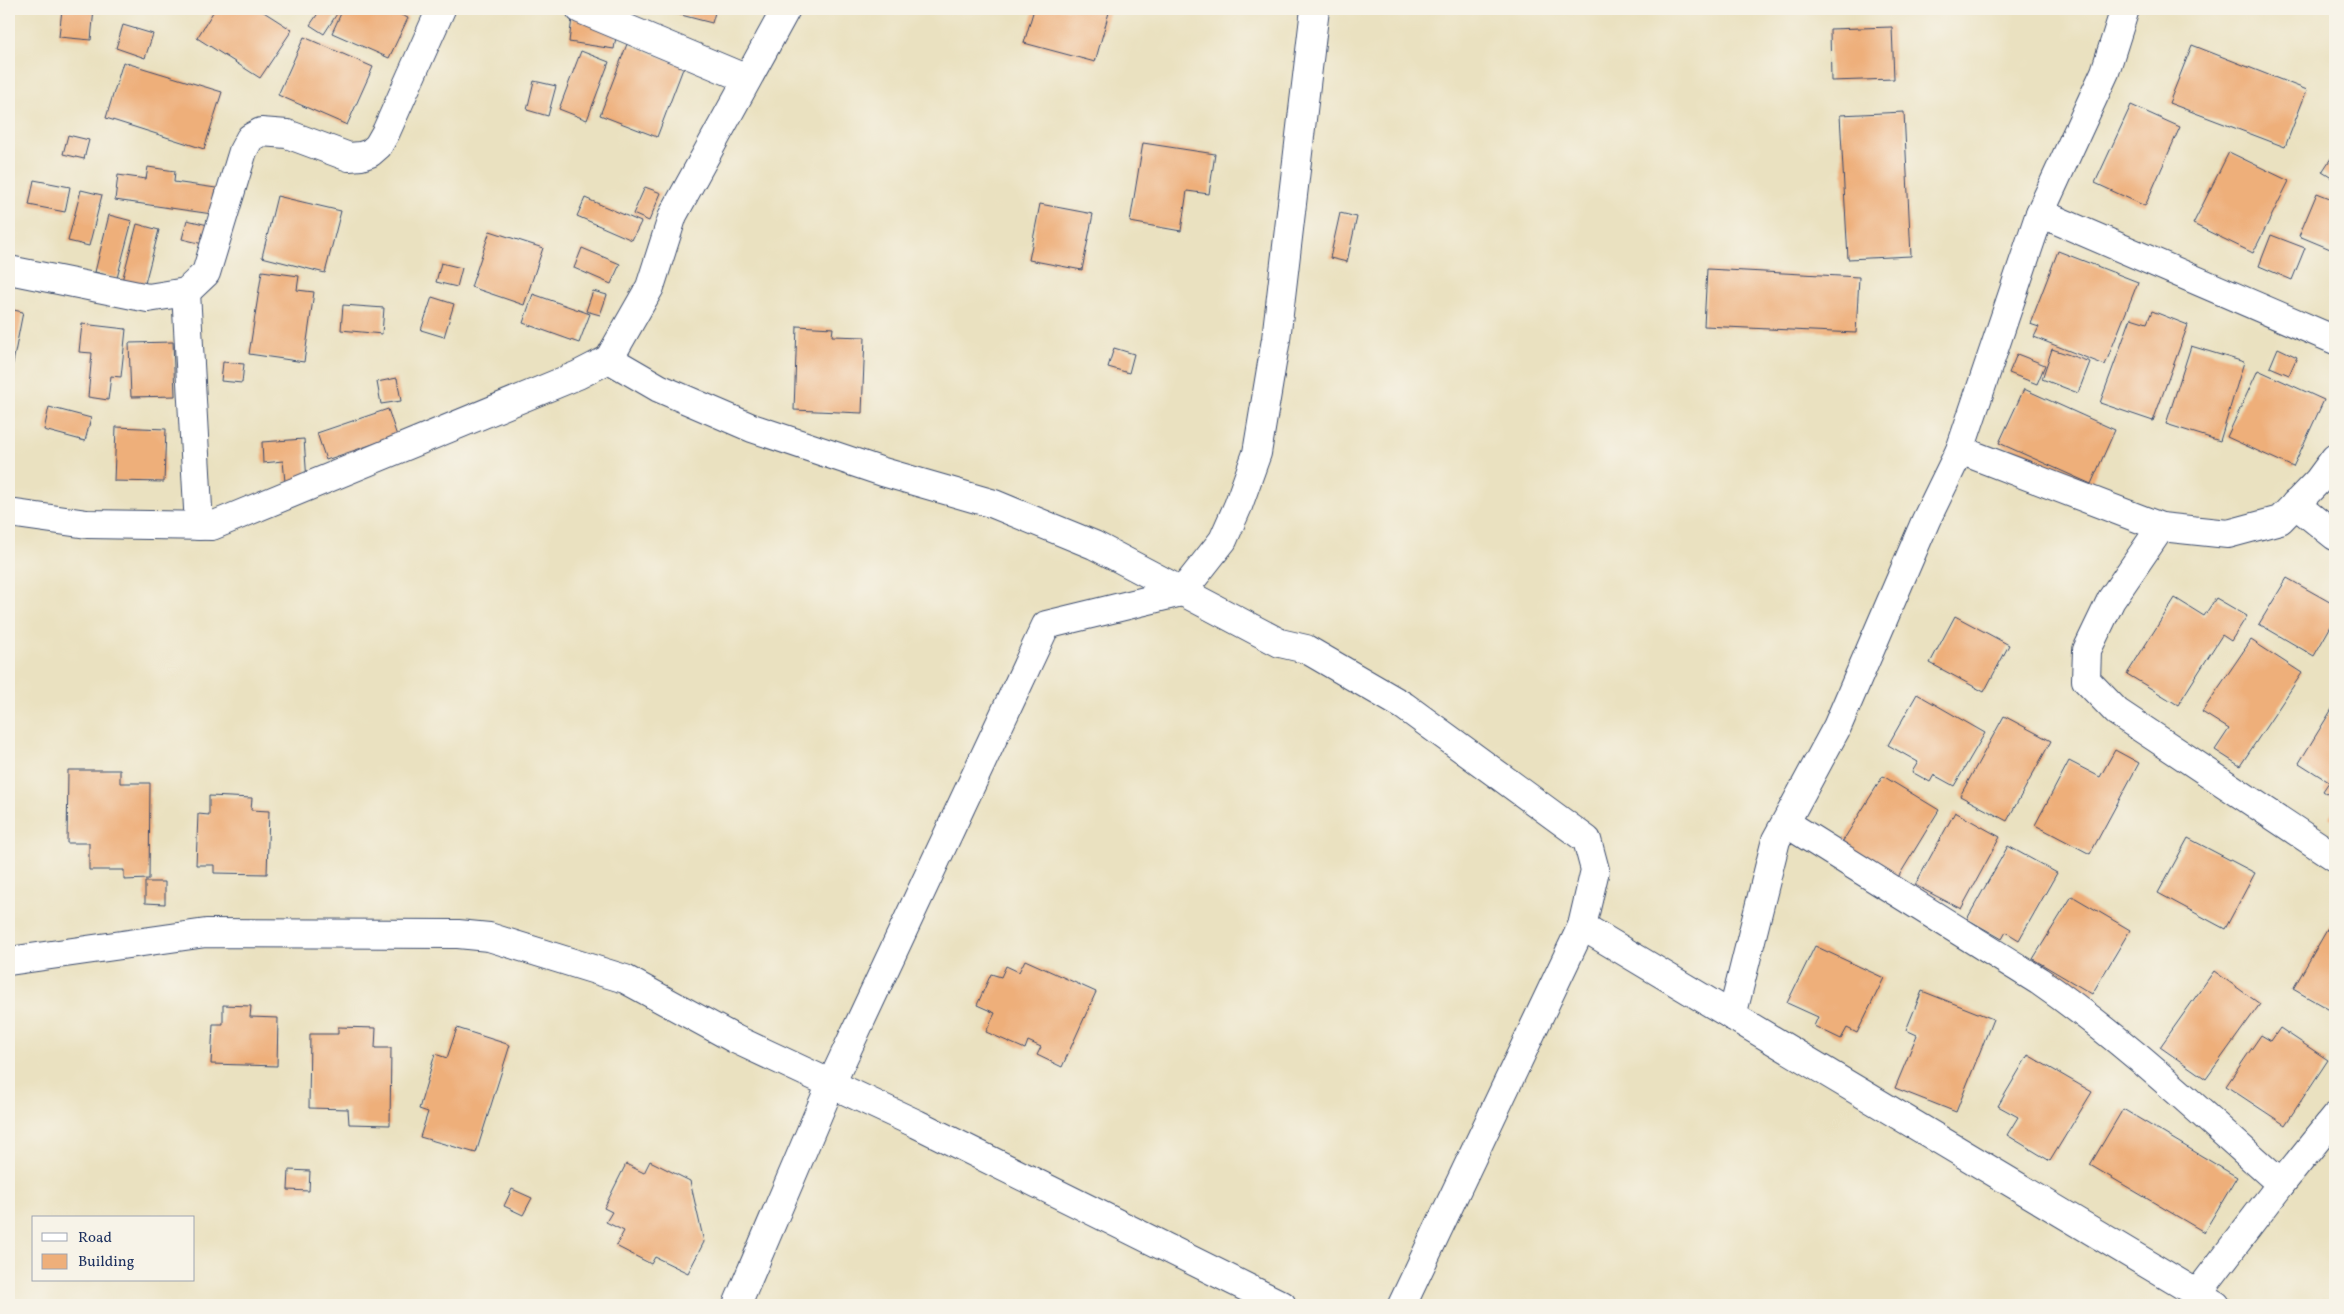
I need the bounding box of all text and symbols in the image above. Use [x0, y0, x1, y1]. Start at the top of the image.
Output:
legend [32, 1216, 195, 1282]
text: Road [78, 1228, 112, 1249]
text: Building [78, 1252, 135, 1273]

